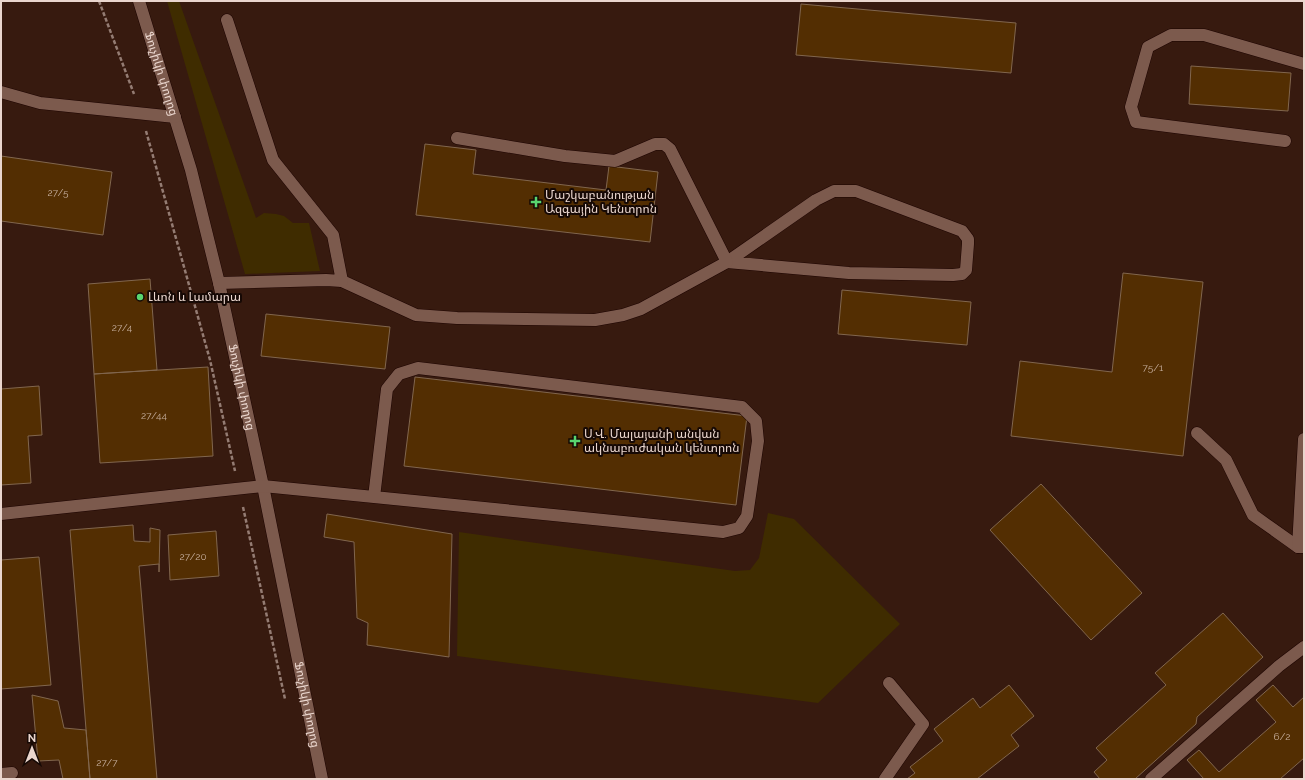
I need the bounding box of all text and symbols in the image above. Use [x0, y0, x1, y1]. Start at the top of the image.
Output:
street label: Ֆուչիկի փողոց [142, 30, 181, 118]
house number: 27/5 [47, 187, 69, 198]
place label: Մաշկաբանության Ազգային Կենտրոն [545, 188, 657, 216]
marker: Մաշկաբանության Ազգային Կենտրոն [530, 196, 542, 208]
place label: Լևոն և Լամարա [148, 290, 241, 304]
marker: Լևոն և Լամարա [135, 292, 145, 302]
house number: 27/4 [112, 322, 133, 333]
street label: Ֆուչիկի փողոց [225, 343, 258, 432]
house number: 75/1 [1143, 362, 1164, 373]
house number: 27/44 [141, 410, 168, 421]
place label: Ս.Վ. Մալայանի անվան ակնաբուժական կենտրոն [584, 427, 739, 455]
marker: Ս.Վ. Մալայանի անվան ակնաբուժական կենտրոն [569, 435, 581, 447]
house number: 27/20 [179, 551, 207, 562]
street label: Ֆուչիկի փողոց [292, 660, 323, 749]
north arrow [12, 728, 52, 768]
house number: 6/2 [1273, 731, 1291, 742]
text: N [28, 732, 36, 745]
house number: 27/7 [96, 757, 118, 768]

